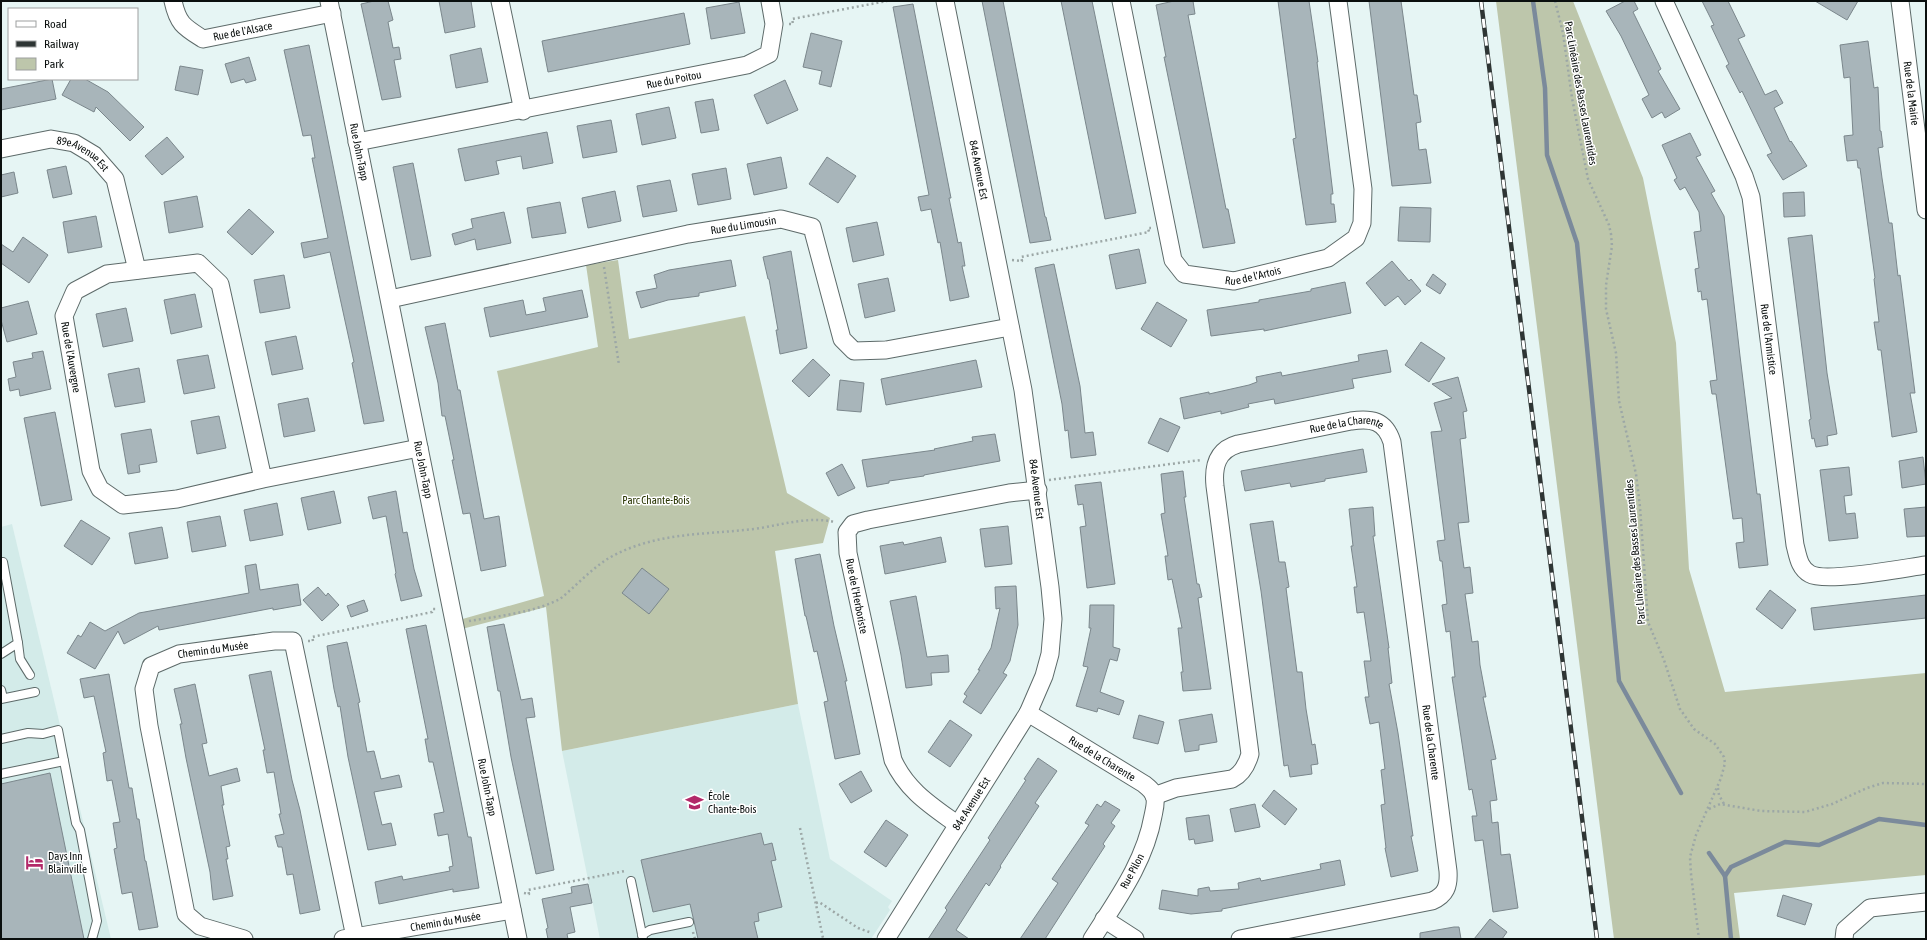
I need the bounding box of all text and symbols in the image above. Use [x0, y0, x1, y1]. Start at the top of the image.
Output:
legend [8, 8, 138, 80]
text: Road [44, 17, 67, 31]
street label: Rue de l'Alsace [212, 19, 273, 43]
street label: Parc Linéaire des Basses Laurentides [1562, 20, 1600, 166]
text: Railway [44, 37, 79, 51]
text: Park [44, 57, 65, 71]
street label: Rue de la Mairie [1902, 61, 1921, 126]
street label: Rue du Poitou [645, 68, 702, 91]
street label: Rue John-Tapp [348, 122, 371, 182]
street label: 89e Avenue Est [56, 134, 111, 174]
street label: 84e Avenue Est [967, 139, 991, 201]
street label: Rue du Limousin [710, 214, 777, 236]
street label: Rue de l'Artois [1224, 264, 1282, 287]
street label: Rue de l'Armistice [1759, 303, 1779, 376]
street label: Rue de l'Auvergne [59, 321, 83, 394]
street label: Rue de la Charente [1308, 414, 1387, 435]
street label: Rue John-Tapp [412, 440, 435, 499]
street label: 84e Avenue Est [1027, 458, 1047, 520]
street label: Parc Linéaire des Basses Laurentides [1623, 479, 1647, 625]
park label: Parc Chante-Bois [622, 494, 690, 506]
street label: Rue de l'Herboriste [844, 557, 870, 635]
street label: Chemin du Musée [177, 639, 249, 660]
street label: Rue de la Charente [1420, 704, 1442, 781]
street label: Rue de la Charente [1067, 734, 1138, 783]
street label: Rue John-Tapp [476, 757, 499, 817]
street label: 84e Avenue Est [950, 775, 992, 832]
place label: École Chante-Bois [708, 790, 756, 815]
school or university icon: École Chante-Bois [685, 792, 705, 812]
place label: Days Inn Blainville [48, 850, 87, 875]
street label: Rue Pilon [1118, 851, 1146, 891]
hotel icon: Days Inn Blainville [25, 852, 45, 872]
street label: Chemin du Musée [409, 909, 482, 933]

